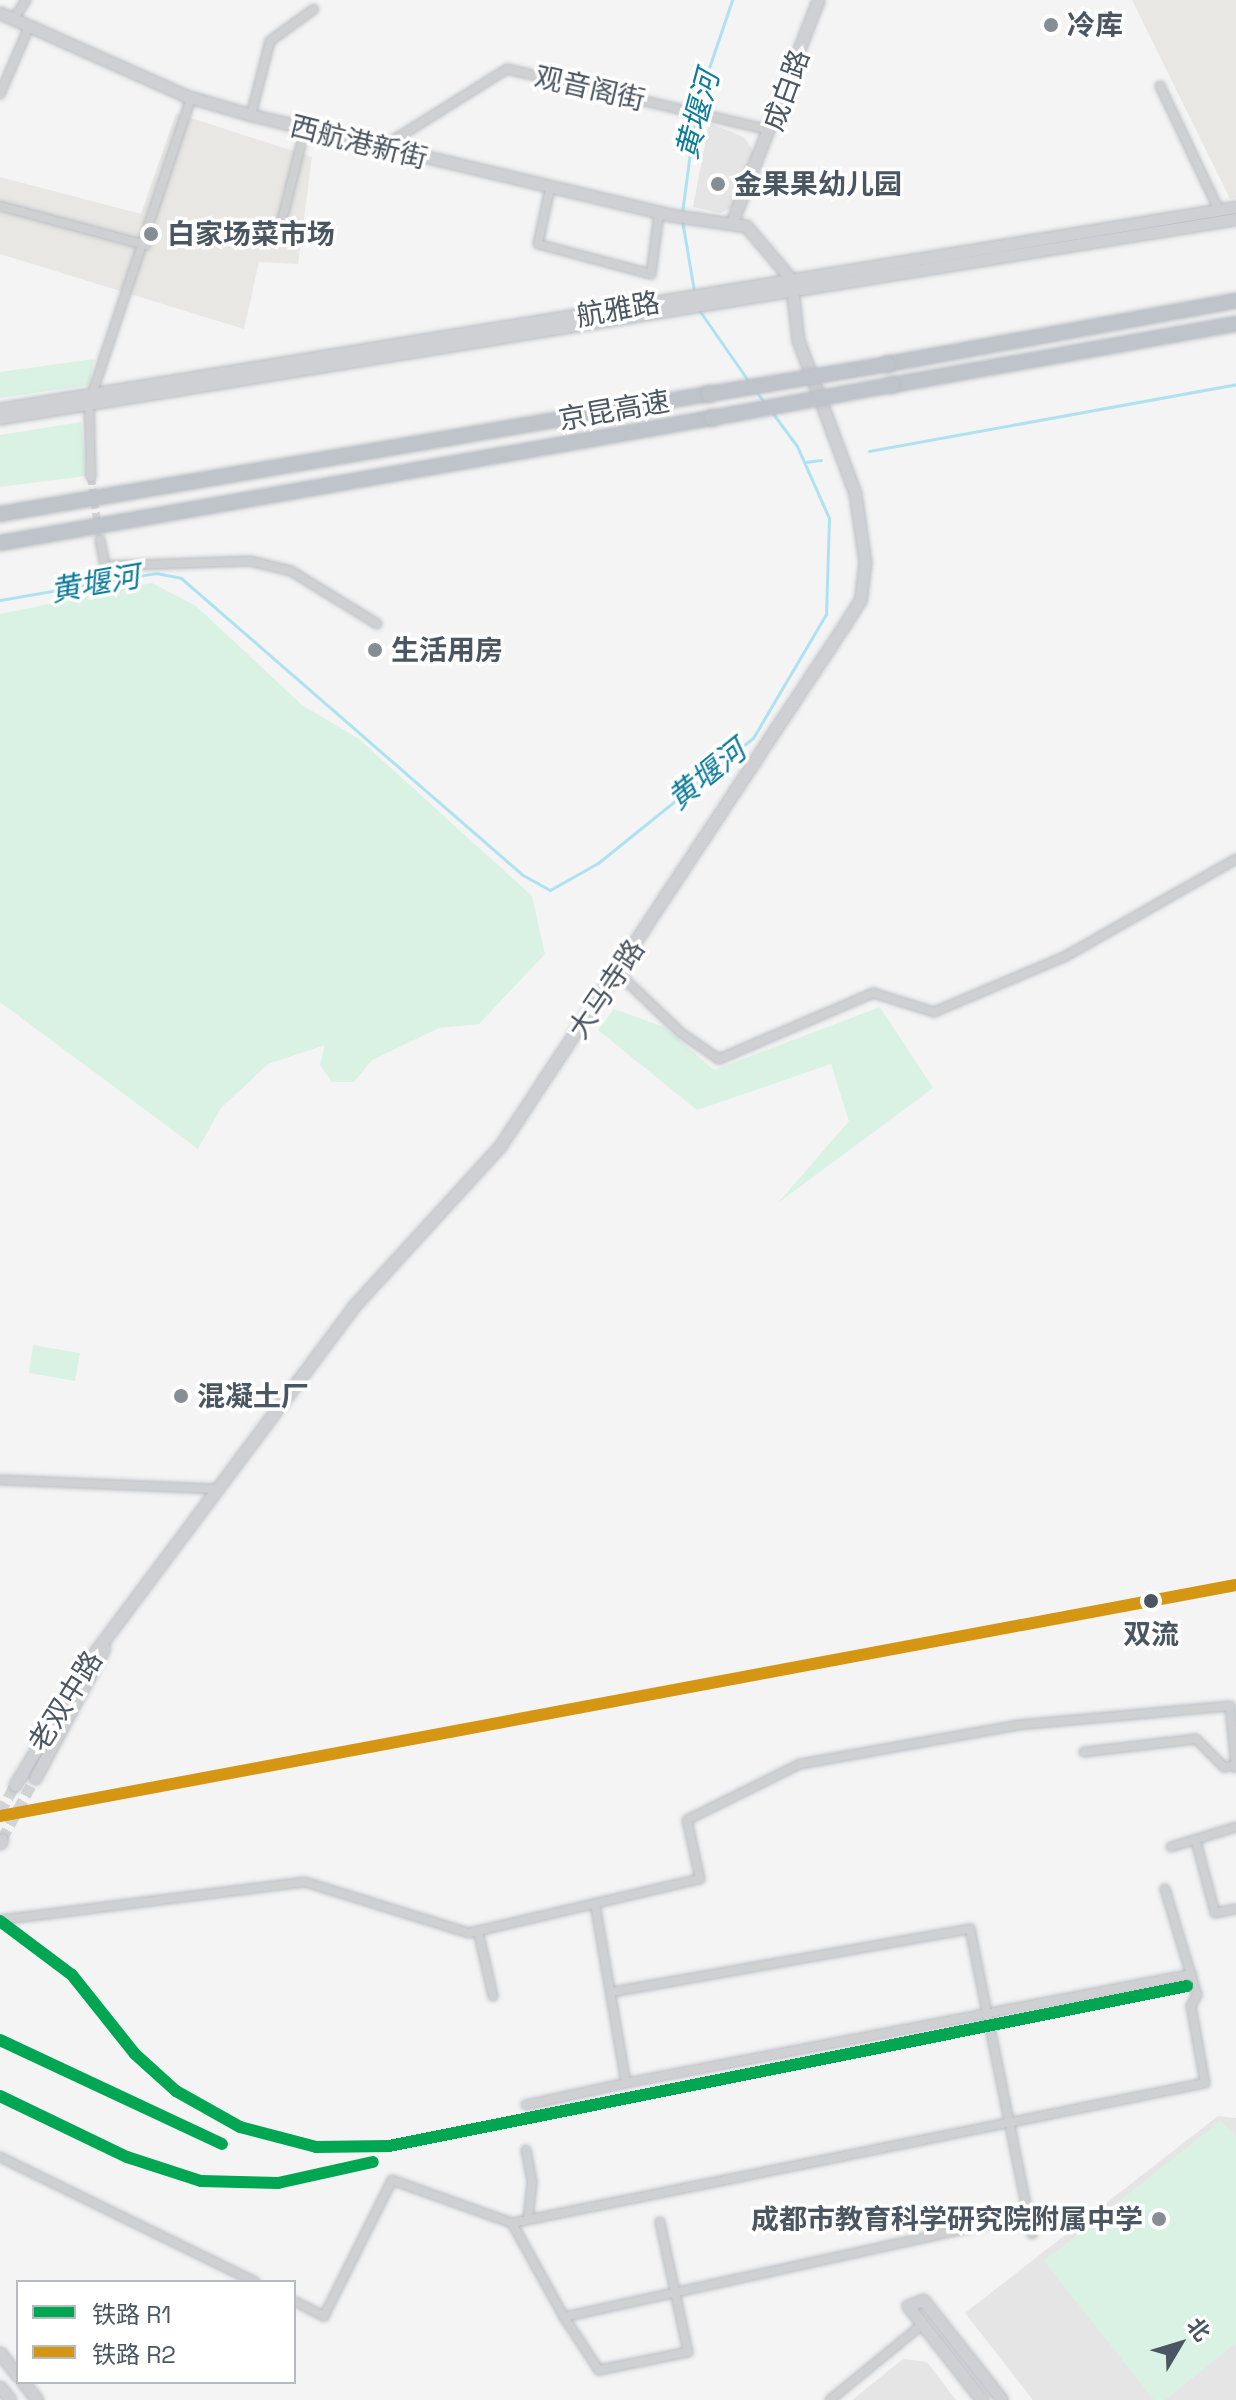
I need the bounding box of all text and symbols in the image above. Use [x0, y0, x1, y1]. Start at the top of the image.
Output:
place label: 冷库 [1067, 8, 1123, 42]
marker: 冷库 [1042, 16, 1060, 34]
street label: 成白路 [756, 45, 816, 135]
street label: 观音阁街 [532, 59, 648, 117]
water label: 黄堰河 [669, 67, 727, 163]
street label: 西航港新街 [287, 109, 431, 175]
place label: 金果果幼儿园 [734, 167, 902, 201]
marker: 金果果幼儿园 [709, 175, 727, 193]
place label: 白家场菜市场 [167, 217, 335, 251]
marker: 白家场菜市场 [142, 225, 160, 243]
street label: 航雅路 [574, 285, 662, 333]
street label: 京昆高速 [556, 384, 672, 436]
water label: 黄堰河 [48, 558, 142, 610]
place label: 生活用房 [391, 633, 503, 667]
marker: 生活用房 [366, 641, 384, 659]
water label: 黄堰河 [661, 733, 753, 817]
street label: 大马寺路 [561, 933, 651, 1045]
place label: 混凝土厂 [197, 1379, 309, 1413]
marker: 混凝土厂 [172, 1387, 190, 1405]
marker: 双流 [1138, 1588, 1164, 1614]
place label: 双流 [1123, 1617, 1179, 1651]
street label: 老双中路 [21, 1645, 109, 1757]
place label: 成都市教育科学研究院附属中学 [751, 2202, 1143, 2236]
marker: 成都市教育科学研究院附属中学 [1150, 2210, 1168, 2228]
legend [16, 2280, 296, 2384]
text: 铁路 R1 [92, 2299, 171, 2330]
north arrow [1140, 2304, 1220, 2384]
text: 北 [1181, 2312, 1217, 2347]
text: 铁路 R2 [92, 2339, 176, 2370]

